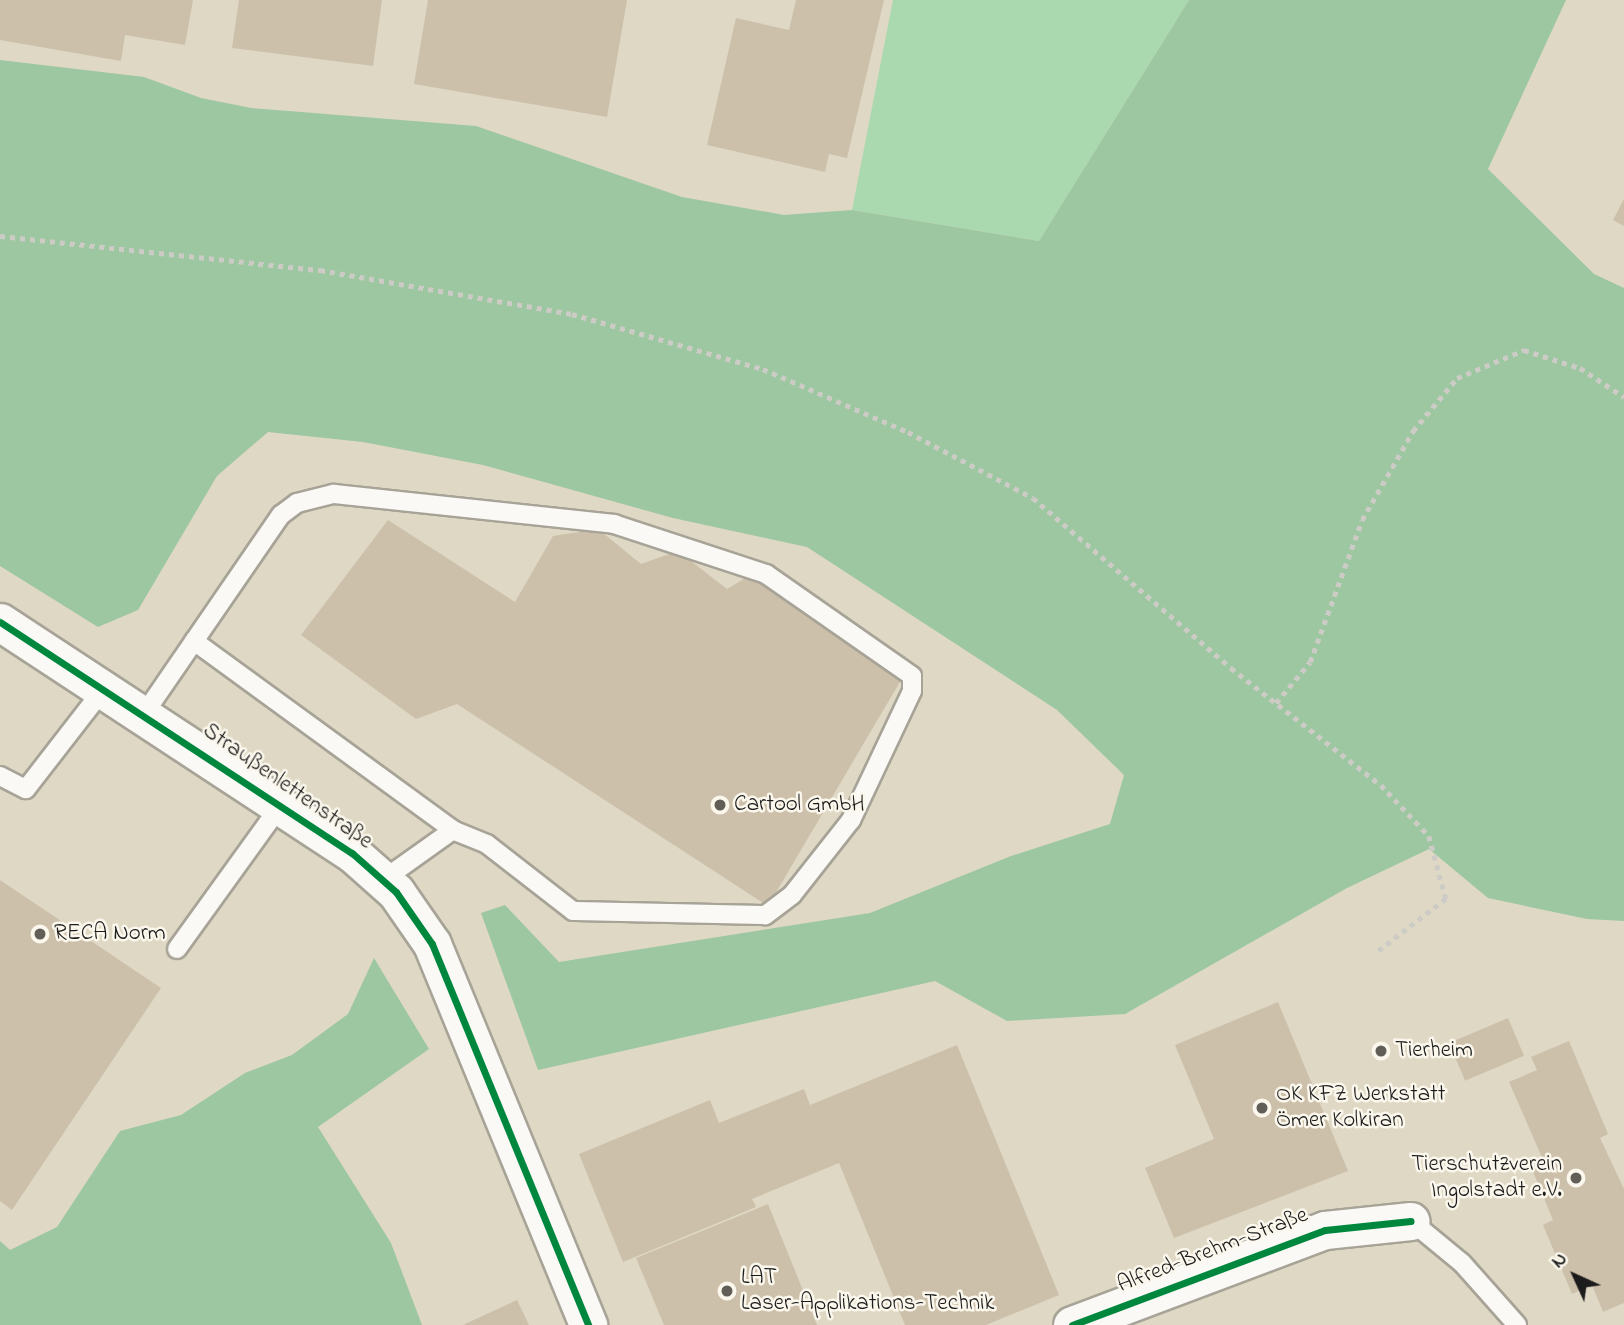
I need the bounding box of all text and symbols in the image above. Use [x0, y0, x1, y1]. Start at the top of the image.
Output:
street label: Straußenlettenstraße [197, 718, 377, 856]
place label: Cartool GmbH [734, 791, 865, 819]
marker: Cartool GmbH [712, 797, 728, 813]
place label: RECA Norm [54, 920, 166, 948]
marker: RECA Norm [32, 926, 48, 942]
place label: Tierheim [1395, 1037, 1473, 1065]
marker: Tierheim [1373, 1043, 1389, 1059]
place label: OK KFZ Werkstatt Ömer Kolkiran [1276, 1081, 1446, 1135]
marker: OK KFZ Werkstatt Ömer Kolkiran [1254, 1100, 1270, 1116]
place label: Tierschutzverein Ingolstadt e.V. [1411, 1151, 1562, 1205]
marker: Tierschutzverein Ingolstadt e.V. [1568, 1170, 1584, 1186]
street label: Alfred-Brehm-Straße [1114, 1202, 1312, 1300]
north arrow [1540, 1241, 1610, 1311]
text: N [1546, 1247, 1574, 1275]
place label: LAT Laser-Applikations-Technik [741, 1264, 994, 1318]
marker: LAT Laser-Applikations-Technik [719, 1283, 735, 1299]

